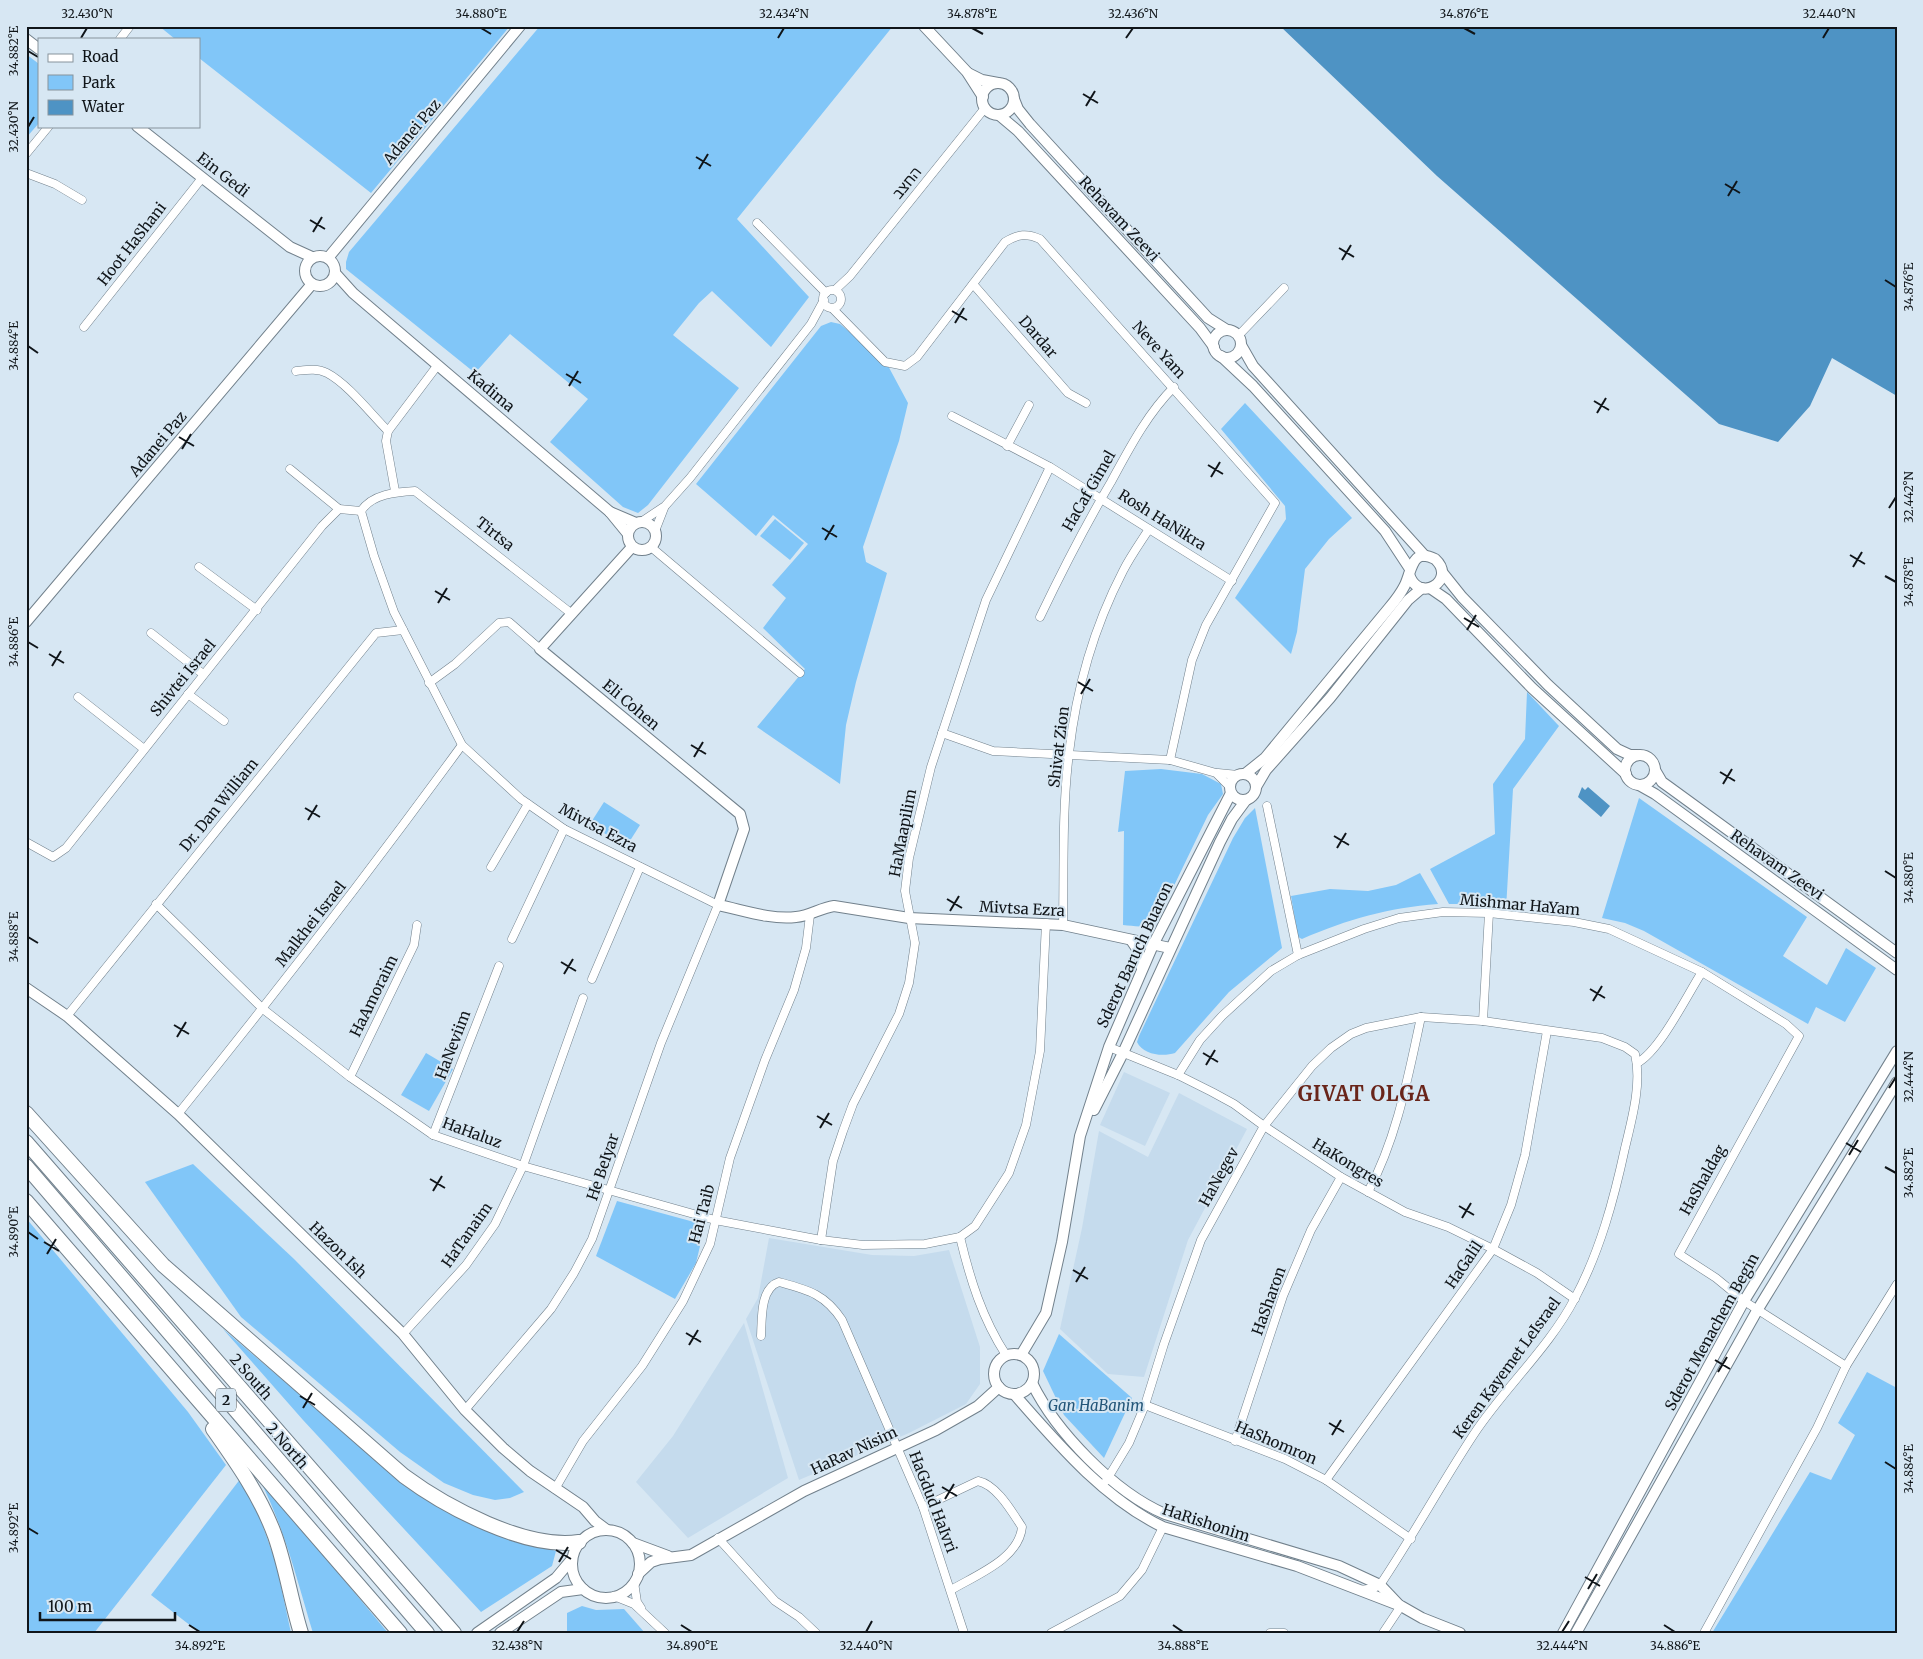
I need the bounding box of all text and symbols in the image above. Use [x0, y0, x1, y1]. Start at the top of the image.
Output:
text: 32.430°N [61, 6, 113, 21]
text: 34.880°E [455, 6, 507, 21]
text: 32.434°N [759, 6, 810, 21]
text: 34.878°E [947, 6, 997, 21]
text: 32.436°N [1108, 6, 1159, 21]
text: 34.876°E [1440, 6, 1489, 21]
text: 32.440°N [1803, 6, 1856, 21]
text: 34.882°E [6, 25, 21, 76]
legend [38, 38, 200, 128]
text: Road [82, 47, 118, 66]
text: Park [82, 73, 116, 92]
street label: Adanei Paz [378, 95, 444, 169]
text: Water [81, 97, 125, 116]
text: 32.430°N [6, 101, 21, 153]
street label: Ein Gedi [193, 148, 253, 201]
street label: החצב [888, 163, 925, 203]
street label: Rehavam Zeevi [1075, 172, 1164, 265]
street label: Hoot HaShani [93, 198, 170, 289]
text: 34.876°E [1901, 262, 1916, 311]
street label: Dardar [1015, 312, 1062, 362]
street label: Neve Yam [1129, 317, 1190, 382]
text: 34.884°E [6, 321, 21, 371]
street label: Kadima [464, 365, 519, 416]
street label: Adanei Paz [124, 407, 190, 481]
street label: HaCaf Gimel [1058, 447, 1119, 535]
text: 32.442°N [1901, 470, 1916, 523]
street label: Rosh HaNikra [1115, 485, 1210, 554]
street label: Tirtsa [472, 513, 518, 555]
text: 34.878°E [1901, 557, 1916, 607]
text: 34.886°E [6, 617, 21, 667]
street label: Shivtei Israel [146, 635, 220, 720]
street label: Eli Cohen [599, 675, 664, 734]
street label: Shivat Zion [1044, 705, 1073, 789]
street label: Dr. Dan William [175, 754, 262, 855]
street label: HaMaapilim [885, 787, 920, 879]
street label: Mivtsa Ezra [556, 799, 641, 856]
street label: Rehavam Zeevi [1727, 825, 1828, 904]
text: 34.880°E [1901, 852, 1916, 904]
street label: Malkhei Israel [271, 877, 350, 970]
street label: Sderot Baruch Buaron [1092, 879, 1177, 1031]
street label: Mishmar HaYam [1459, 890, 1581, 919]
street label: Mivtsa Ezra [979, 897, 1065, 920]
text: 34.888°E [6, 911, 21, 962]
street label: HaAmoraim [346, 952, 402, 1040]
street label: HaNeviim [431, 1007, 474, 1082]
text: 32.444°N [1901, 1051, 1916, 1103]
district label: GIVAT OLGA [1298, 1081, 1430, 1106]
street label: HaHaluz [440, 1113, 505, 1152]
street label: He BeIyar [582, 1131, 623, 1203]
street label: HaKongres [1309, 1134, 1387, 1191]
street label: HaShaldag [1675, 1141, 1730, 1218]
street label: HaNegev [1195, 1143, 1243, 1210]
text: 34.882°E [1901, 1147, 1916, 1198]
street label: Hai Taib [685, 1182, 719, 1245]
street label: HaTanaim [437, 1198, 496, 1271]
text: 34.890°E [6, 1206, 21, 1258]
street label: Hazon Ish [306, 1218, 371, 1282]
street label: HaGalil [1441, 1237, 1487, 1292]
street label: Sderot Menachem Begin [1660, 1250, 1763, 1414]
street label: HaSharon [1247, 1264, 1290, 1338]
street label: Keren Kayemet LeIsrael [1449, 1293, 1564, 1442]
street label: 2 South [226, 1350, 276, 1404]
road number: 2 [216, 1388, 236, 1412]
park label: Gan HaBanim [1048, 1396, 1144, 1415]
street label: HaShomron [1232, 1417, 1320, 1468]
street label: 2 North [262, 1419, 313, 1473]
street label: HaRav Nisim [807, 1422, 900, 1479]
text: 34.884°E [1901, 1444, 1916, 1494]
street label: HaGdud HaIvri [905, 1448, 962, 1555]
street label: HaRishonim [1160, 1499, 1252, 1546]
text: 34.892°E [6, 1502, 21, 1553]
scale bar [40, 1589, 175, 1621]
text: 100 m [48, 1597, 92, 1616]
text: 34.892°E [175, 1638, 226, 1653]
text: 32.438°N [492, 1638, 543, 1653]
text: 34.890°E [666, 1638, 718, 1653]
text: 32.440°N [840, 1638, 893, 1653]
text: 34.888°E [1158, 1638, 1209, 1653]
text: 32.444°N [1536, 1638, 1588, 1653]
text: 34.886°E [1650, 1638, 1700, 1653]

